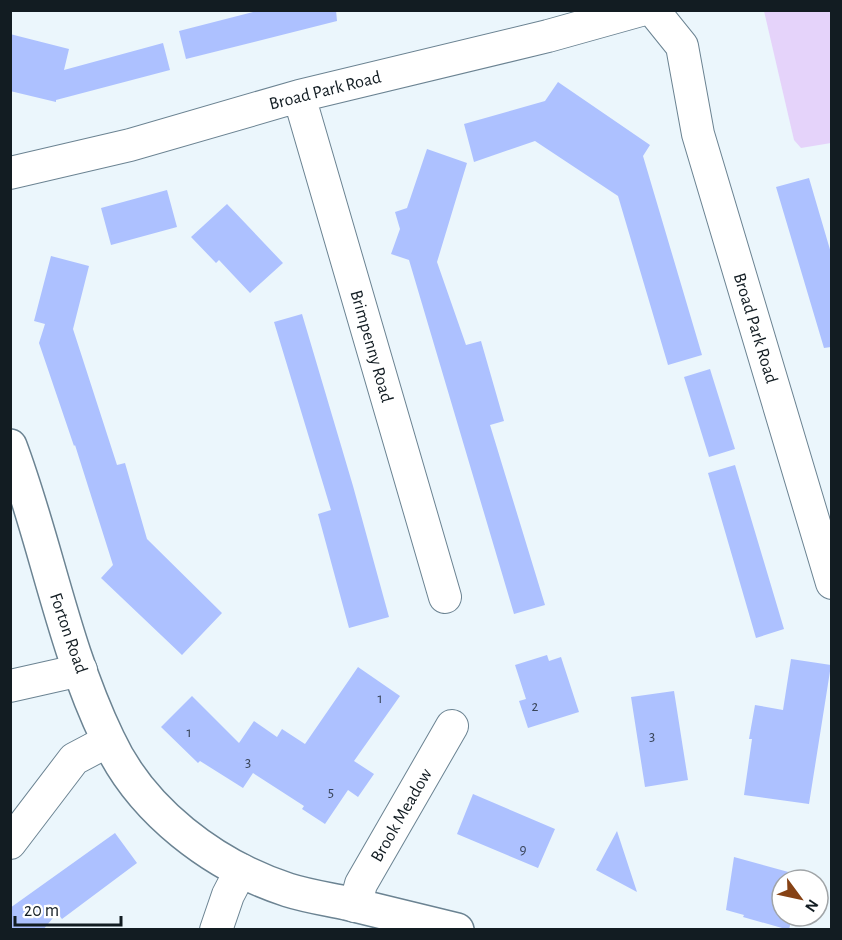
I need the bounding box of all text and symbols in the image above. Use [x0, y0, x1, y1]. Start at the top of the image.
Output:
street label: Broad Park Road [267, 68, 383, 114]
street label: Broad Park Road [730, 271, 780, 386]
street label: Brimpenny Road [346, 288, 396, 405]
street label: Forton Road [46, 591, 90, 676]
house number: 1 [377, 691, 383, 706]
house number: 2 [532, 699, 539, 714]
house number: 1 [186, 725, 192, 740]
house number: 3 [649, 729, 655, 744]
house number: 3 [245, 755, 251, 770]
street label: Brook Meadow [368, 766, 436, 865]
house number: 5 [328, 785, 334, 800]
house number: 9 [519, 842, 527, 857]
north arrow [770, 868, 830, 928]
scale bar [15, 889, 122, 927]
text: N [802, 897, 821, 915]
text: 20 m [24, 902, 59, 920]

